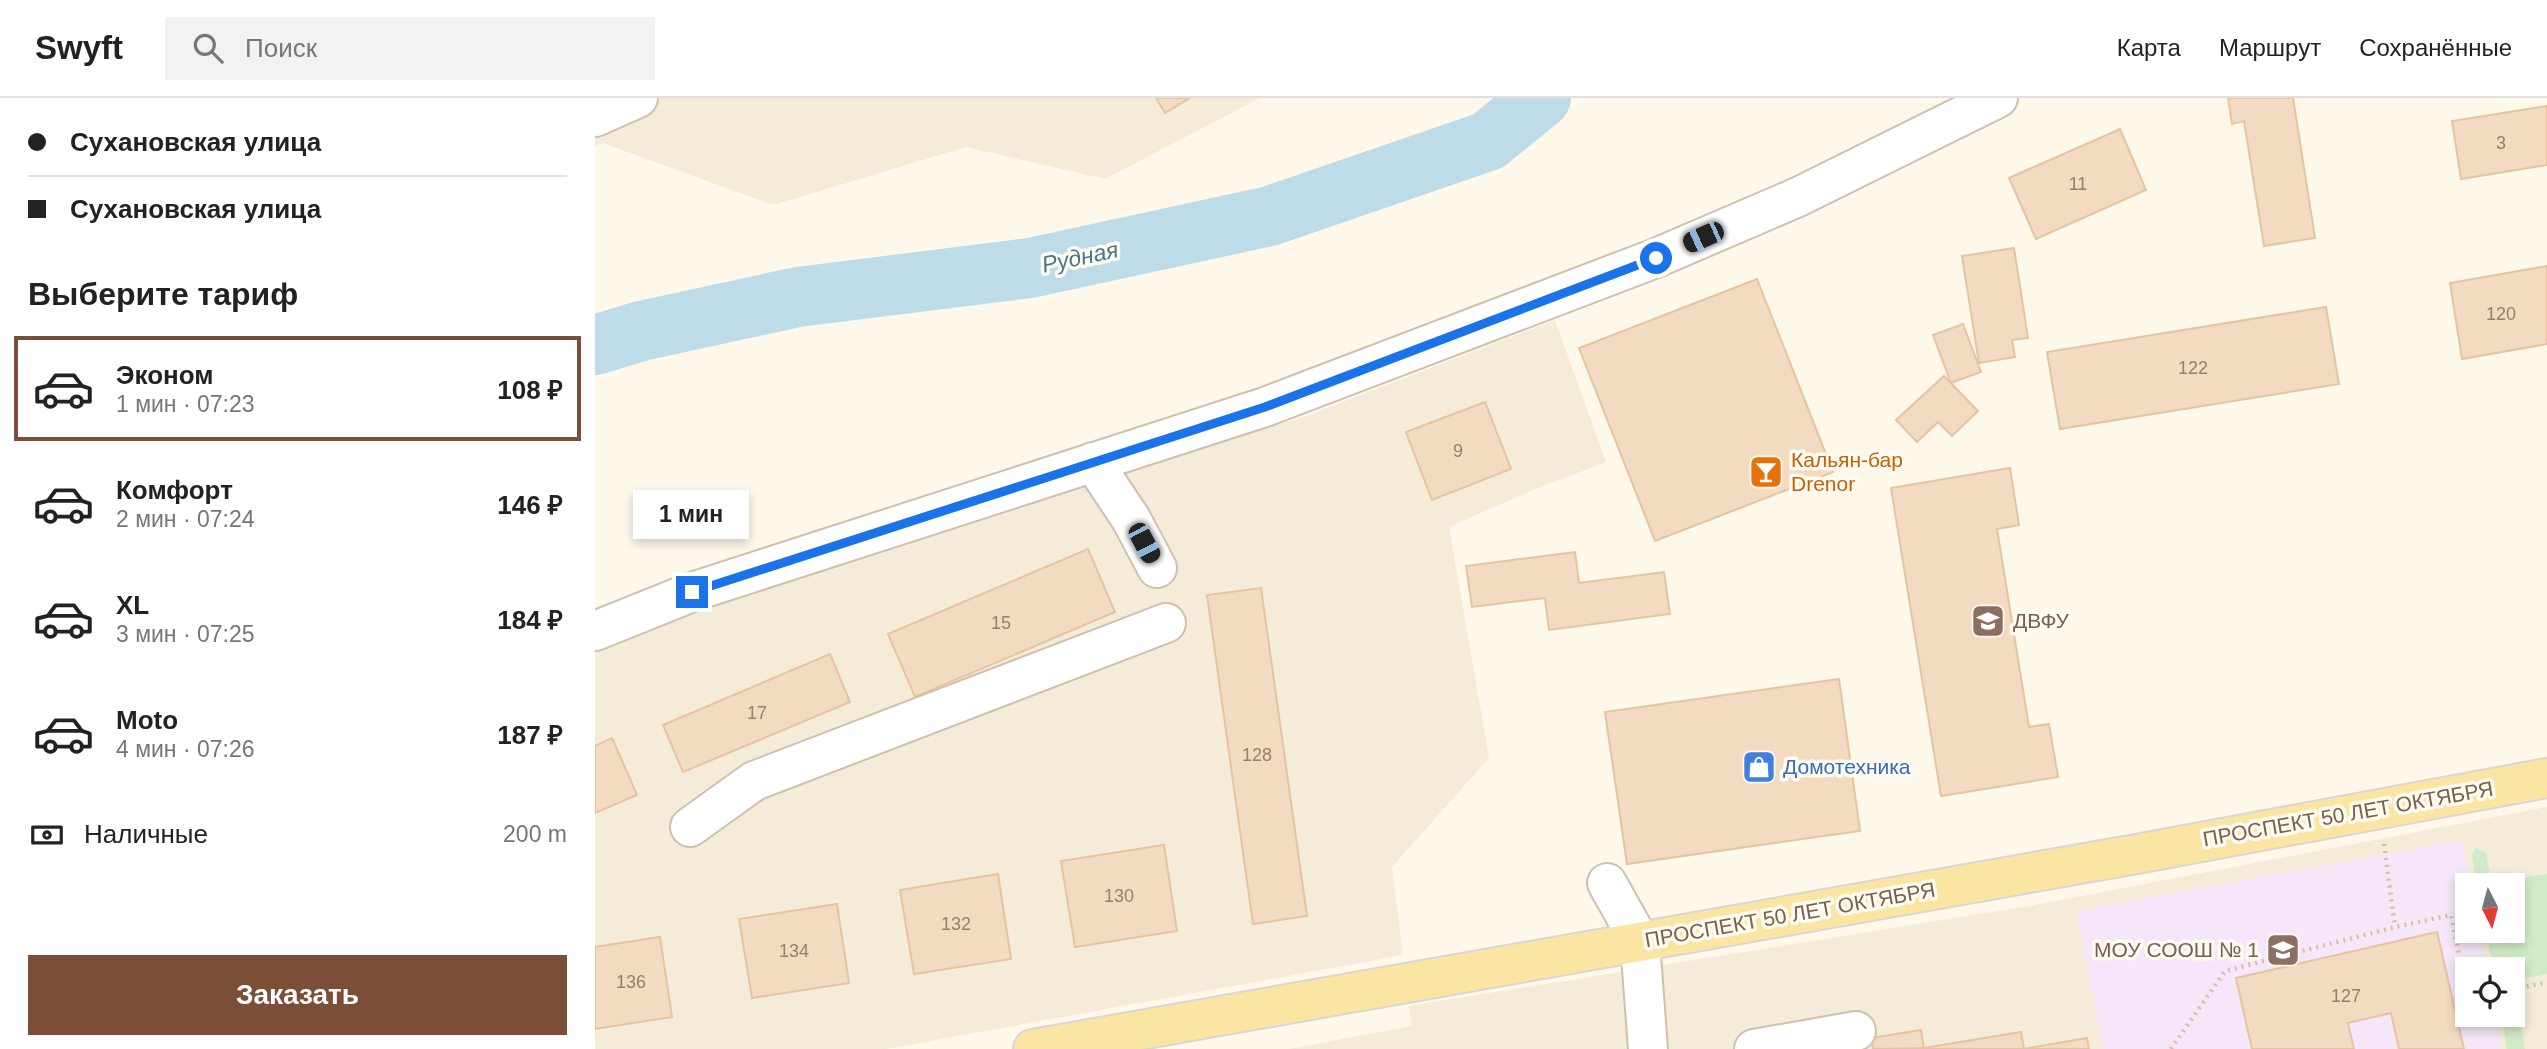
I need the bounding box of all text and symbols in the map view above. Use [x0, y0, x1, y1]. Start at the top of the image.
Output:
search box [165, 17, 655, 80]
text: Swyft [35, 29, 123, 66]
icon: search [189, 29, 227, 67]
text: Поиск [245, 33, 317, 63]
text: Карта [2117, 34, 2181, 61]
text: Маршрут [2219, 34, 2321, 61]
text: Сохранённые [2359, 34, 2512, 61]
text: Сухановская улица [70, 127, 321, 157]
house number: 3 [2496, 133, 2506, 153]
house number: 11 [2069, 174, 2087, 194]
text: Сухановская улица [70, 194, 321, 224]
car [1680, 219, 1727, 255]
water label: Рудная [1039, 236, 1121, 278]
route start [1640, 242, 1672, 274]
text: Выберите тариф [28, 276, 298, 312]
house number: 120 [2486, 304, 2516, 324]
icon: car [32, 357, 95, 420]
house number: 122 [2178, 358, 2208, 378]
text: Эконом [116, 360, 214, 390]
text: 108 ₽ [497, 375, 563, 405]
text: 1 мин · 07:23 [116, 391, 255, 417]
house number: 9 [1453, 441, 1463, 461]
place label: Кальян-бар Drenor [1791, 448, 1903, 495]
bar icon: Кальян-бар Drenor [1747, 453, 1785, 491]
icon: car [32, 472, 95, 535]
text: Комфорт [116, 475, 233, 505]
text: 146 ₽ [497, 490, 563, 520]
callout: 1 мин [634, 490, 750, 540]
text: 1 мин [659, 501, 723, 527]
text: 2 мин · 07:24 [116, 506, 255, 532]
car [1125, 520, 1164, 566]
route end [676, 576, 708, 608]
icon: car [32, 587, 95, 650]
text: XL [116, 590, 149, 620]
school or university icon: ДВФУ [1969, 602, 2007, 640]
text: 184 ₽ [497, 605, 563, 635]
place label: ДВФУ [2013, 609, 2070, 632]
house number: 15 [991, 613, 1011, 633]
text: 3 мин · 07:25 [116, 621, 255, 647]
icon: car [32, 702, 95, 765]
house number: 17 [747, 703, 767, 723]
text: Moto [116, 705, 178, 735]
text: 187 ₽ [497, 720, 563, 750]
text: 4 мин · 07:26 [116, 736, 255, 762]
house number: 128 [1242, 745, 1272, 765]
shop icon: Домотехника [1740, 748, 1778, 786]
place label: Домотехника [1783, 755, 1911, 778]
street label: ПРОСПЕКТ 50 ЛЕТ ОКТЯБРЯ [2201, 777, 2495, 850]
icon: cash [28, 816, 66, 854]
text: Наличные [84, 819, 208, 849]
text: 200 m [503, 821, 567, 847]
north arrow [2455, 873, 2525, 943]
map controls [2455, 873, 2525, 1027]
street label: ПРОСПЕКТ 50 ЛЕТ ОКТЯБРЯ [1643, 878, 1937, 951]
house number: 130 [1104, 886, 1134, 906]
house number: 132 [941, 914, 971, 934]
school or university icon: МОУ СООШ № 1 [2264, 931, 2302, 969]
place label: МОУ СООШ № 1 [2094, 938, 2259, 961]
house number: 134 [779, 941, 809, 961]
button: Заказать [28, 955, 567, 1035]
button: locate [2455, 957, 2525, 1027]
house number: 136 [616, 972, 646, 992]
house number: 127 [2331, 986, 2361, 1006]

